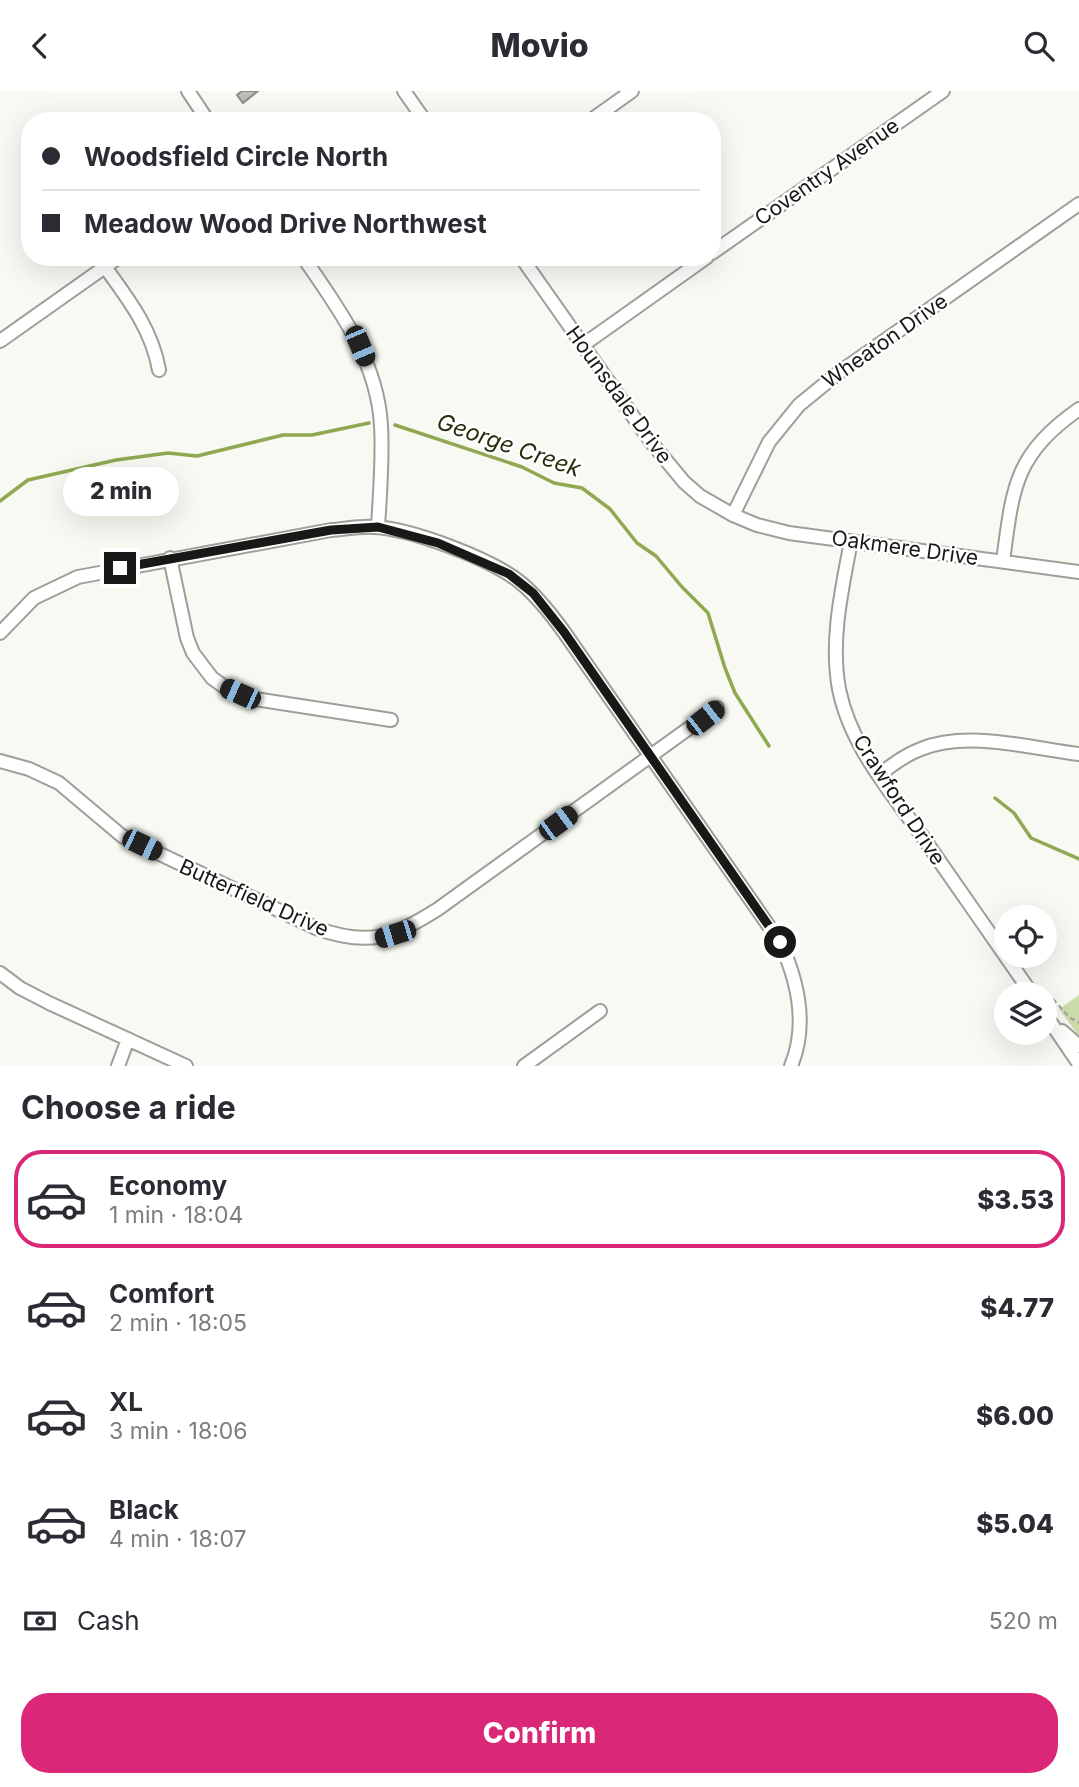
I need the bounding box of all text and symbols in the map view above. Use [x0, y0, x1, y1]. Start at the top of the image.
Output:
text: Movio [490, 26, 589, 65]
icon: back [21, 27, 59, 65]
icon: search [1020, 27, 1058, 65]
street label: Coventry Avenue [750, 113, 904, 231]
text: Woodsfield Circle North [84, 141, 388, 172]
text: Meadow Wood Drive Northwest [84, 208, 487, 239]
street label: Wheaton Drive [817, 288, 952, 393]
street label: Hounsdale Drive [561, 321, 678, 468]
car [343, 323, 378, 369]
water label: George Creek [433, 407, 585, 483]
callout: 2 min [62, 467, 178, 515]
text: 2 min [90, 477, 152, 505]
street label: Oakmere Drive [830, 525, 980, 570]
route end [104, 552, 136, 584]
car [217, 676, 264, 712]
car [682, 697, 729, 739]
street label: Crawford Drive [848, 730, 951, 870]
car [535, 802, 582, 844]
car [119, 826, 166, 864]
street label: Butterfield Drive [176, 853, 333, 942]
map controls [994, 905, 1057, 1045]
button: locate [994, 905, 1057, 968]
car [372, 918, 419, 950]
route start [764, 926, 796, 958]
button: layers [994, 982, 1057, 1045]
text: Choose a ride [21, 1088, 236, 1127]
icon: car [25, 1168, 88, 1231]
text: Economy [109, 1170, 227, 1201]
text: $3.53 [977, 1184, 1054, 1215]
text: 1 min · 18:04 [109, 1201, 243, 1229]
icon: car [25, 1276, 88, 1339]
text: Comfort [109, 1278, 214, 1309]
text: $4.77 [980, 1292, 1054, 1323]
text: 2 min · 18:05 [109, 1309, 247, 1337]
icon: car [25, 1384, 88, 1447]
text: XL [109, 1386, 143, 1417]
text: $6.00 [976, 1400, 1054, 1431]
text: 3 min · 18:06 [109, 1417, 248, 1445]
icon: car [25, 1492, 88, 1555]
text: Black [109, 1494, 179, 1525]
text: $5.04 [976, 1508, 1054, 1539]
text: 4 min · 18:07 [109, 1525, 246, 1553]
icon: cash [21, 1602, 59, 1640]
text: Cash [77, 1605, 140, 1636]
text: 520 m [989, 1607, 1058, 1635]
button: Confirm [21, 1693, 1058, 1773]

